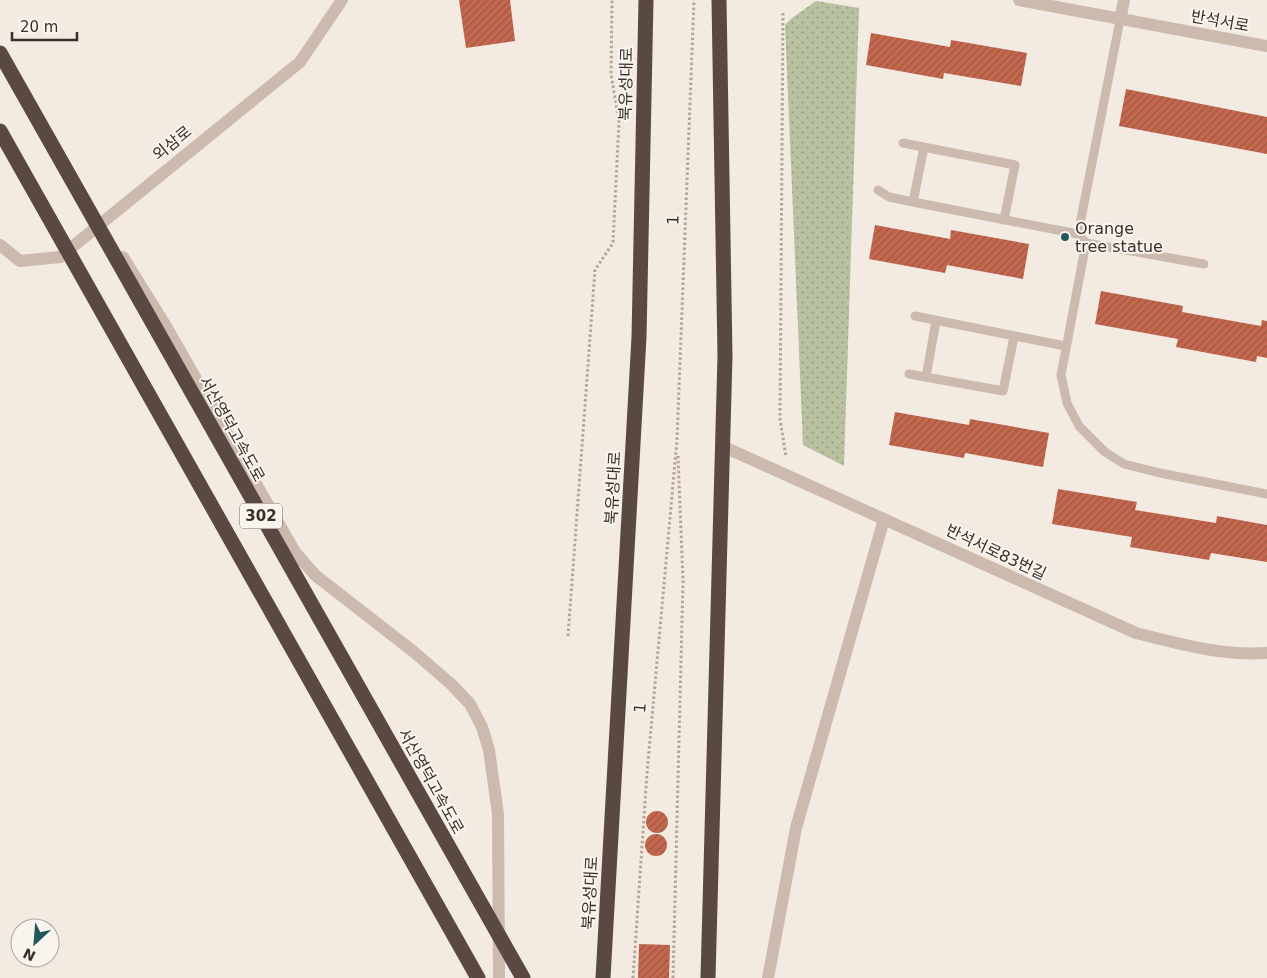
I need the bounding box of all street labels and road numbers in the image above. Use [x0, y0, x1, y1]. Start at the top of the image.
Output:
street label: 반석서로 [1189, 7, 1251, 36]
street label: 북유성대로 [616, 47, 636, 121]
street label: 외삼로 [149, 122, 195, 164]
street label: 1 [663, 215, 683, 225]
street label: 서산영덕고속도로 [195, 373, 269, 485]
street label: 북유성대로 [602, 450, 624, 525]
road number: 302 [240, 504, 282, 528]
street label: 반석서로83번길 [943, 520, 1049, 584]
street label: 1 [630, 702, 650, 714]
street label: 서산영덕고속도로 [394, 725, 468, 837]
street label: 북유성대로 [579, 855, 601, 930]

